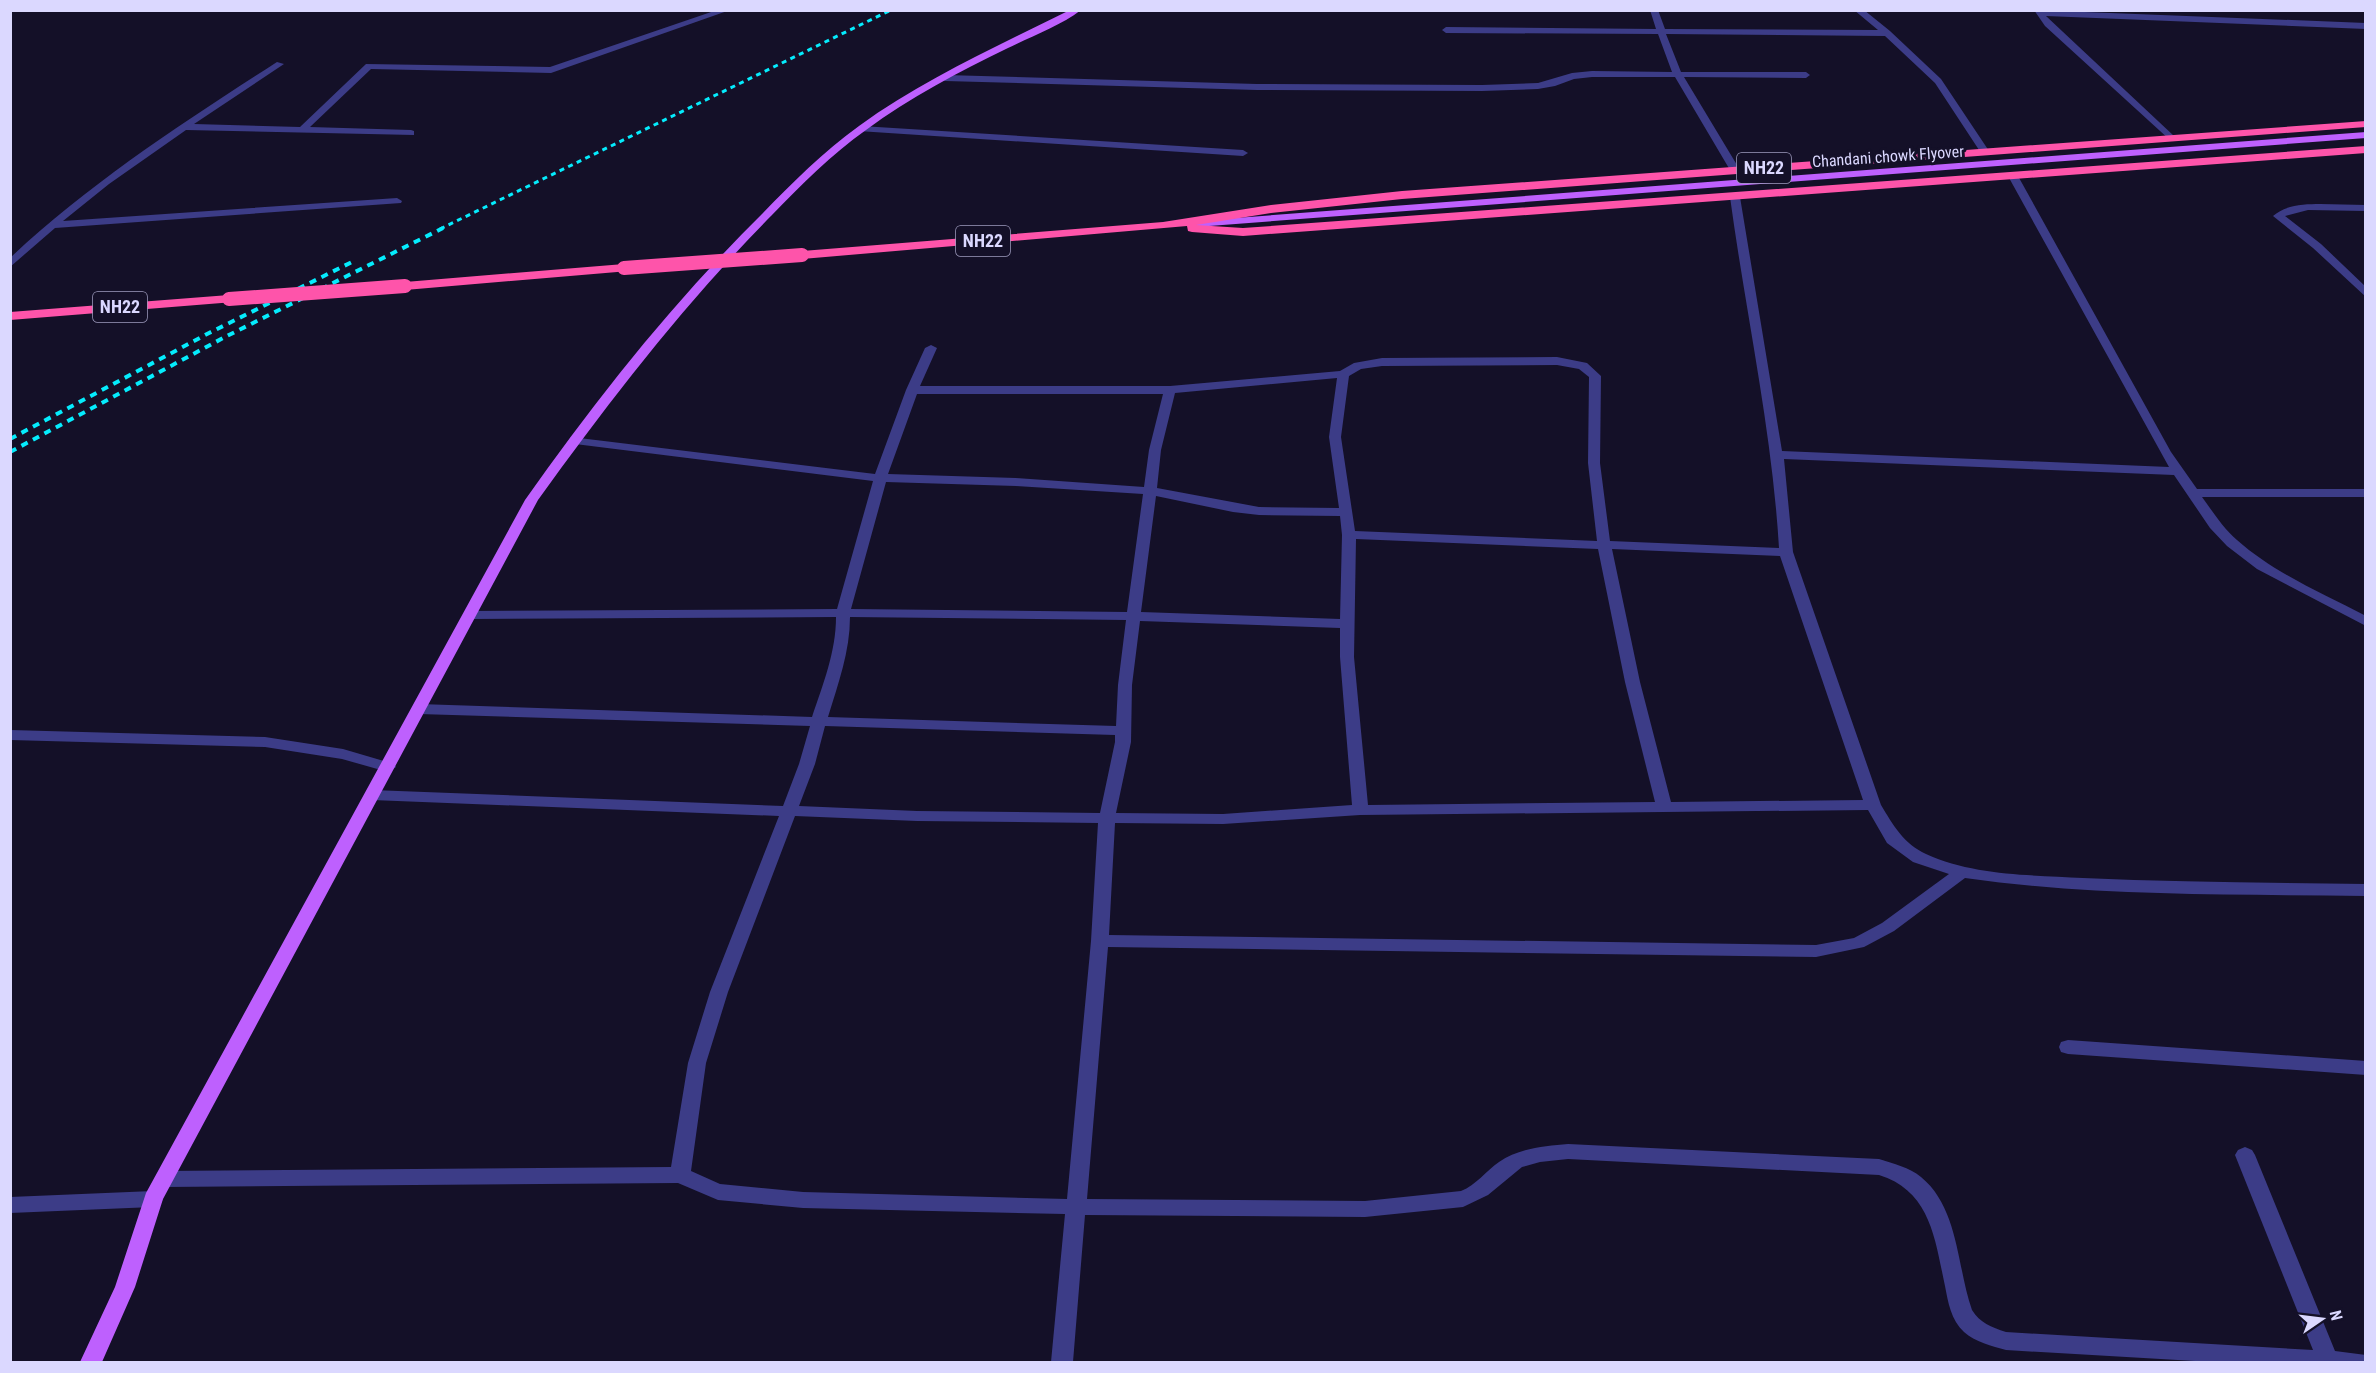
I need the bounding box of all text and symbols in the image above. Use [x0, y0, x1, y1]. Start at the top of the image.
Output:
street label: Chandani chowk Flyover [1811, 142, 1965, 171]
road number: NH22 [1737, 153, 1791, 183]
road number: NH22 [956, 226, 1010, 256]
road number: NH22 [93, 292, 147, 322]
north arrow [2292, 1289, 2352, 1349]
text: N [2326, 1308, 2346, 1323]

